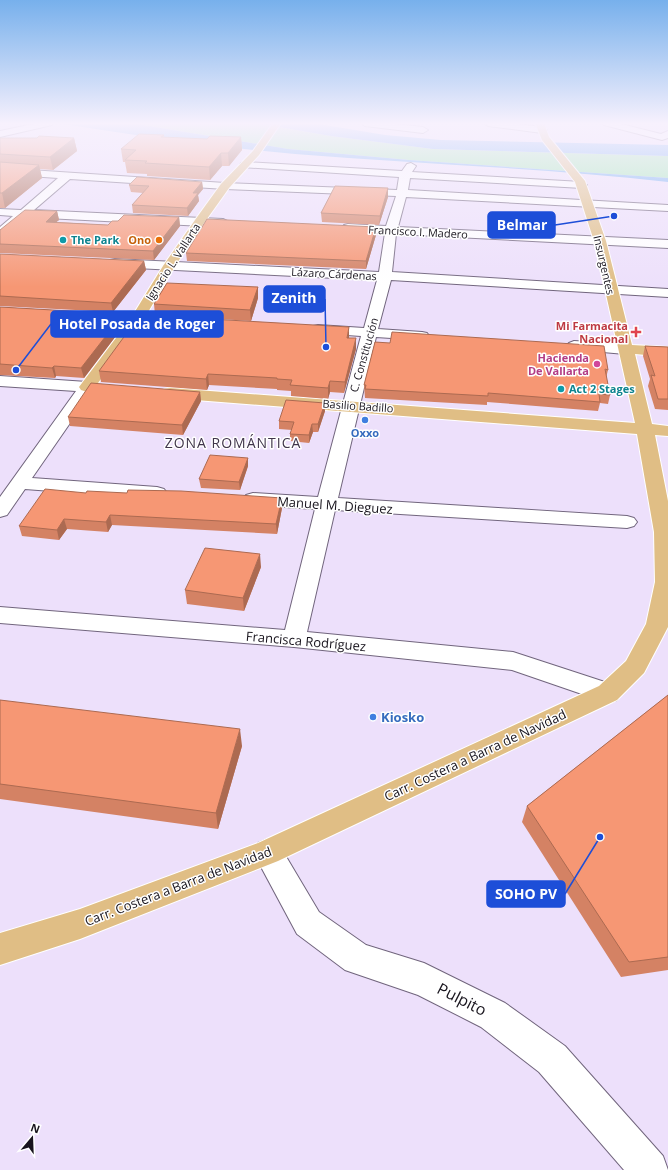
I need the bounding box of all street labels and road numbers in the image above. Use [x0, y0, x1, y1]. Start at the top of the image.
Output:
street label: Ignacio L. Vallarta [142, 220, 203, 303]
street label: Francisco I. Madero [368, 221, 469, 242]
street label: Insurgentes [590, 234, 619, 296]
street label: Lázaro Cárdenas [291, 264, 377, 283]
street label: C. Constitución [346, 316, 381, 394]
street label: Basilio Badillo [322, 396, 394, 415]
street label: Manuel M. Dieguez [277, 492, 393, 518]
street label: Francisca Rodríguez [245, 627, 367, 655]
street label: Carr. Costera a Barra de Navidad [381, 705, 569, 805]
street label: Carr. Costera a Barra de Navidad [82, 842, 274, 930]
street label: Pulpito [434, 977, 490, 1021]

